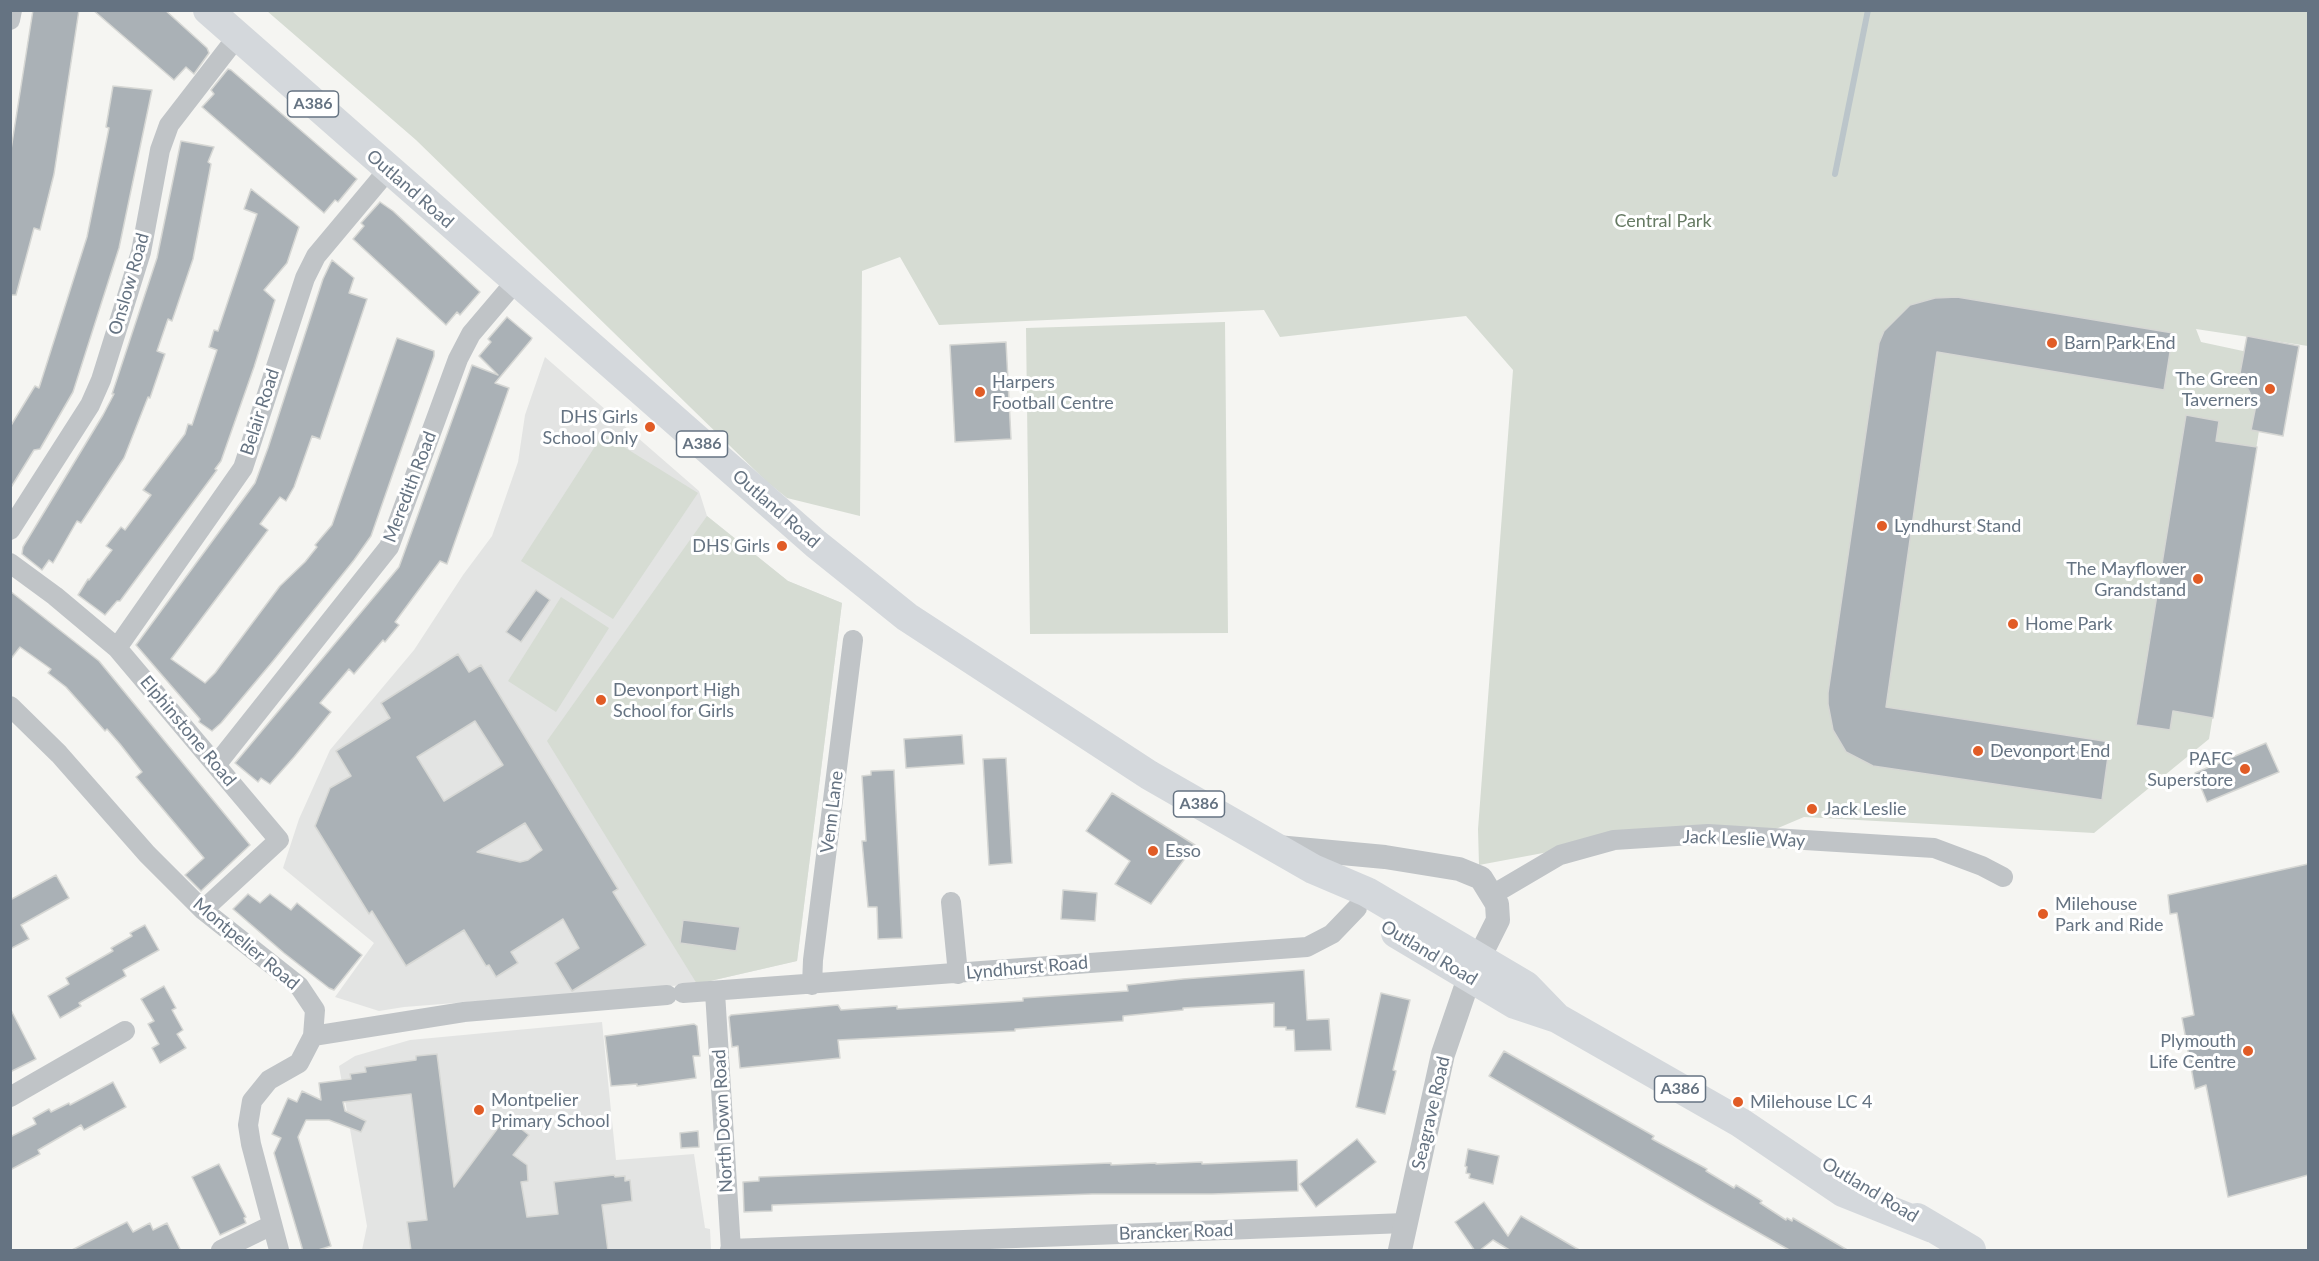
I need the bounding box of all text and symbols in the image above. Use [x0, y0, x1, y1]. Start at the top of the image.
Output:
road number: A386 [288, 91, 338, 117]
street label: Outland Road [362, 145, 458, 233]
park label: Central Park [1614, 210, 1712, 232]
street label: Onslow Road [104, 231, 154, 337]
place label: Barn Park End [2064, 332, 2176, 354]
marker: Barn Park End [2045, 336, 2059, 350]
street label: Belair Road [236, 366, 284, 458]
place label: The Green Taverners [2175, 368, 2258, 410]
place label: Harpers Football Centre [992, 371, 1114, 413]
marker: The Green Taverners [2263, 382, 2277, 396]
marker: Harpers Football Centre [973, 385, 987, 399]
place label: DHS Girls School Only [543, 406, 638, 448]
marker: DHS Girls School Only [643, 420, 657, 434]
street label: Meredith Road [379, 428, 441, 546]
road number: A386 [676, 431, 728, 457]
street label: Outland Road [728, 465, 824, 553]
place label: Lyndhurst Stand [1894, 515, 2021, 537]
marker: Lyndhurst Stand [1875, 519, 1889, 533]
place label: DHS Girls [692, 535, 770, 557]
marker: DHS Girls [775, 539, 789, 553]
place label: The Mayflower Grandstand [2066, 558, 2186, 600]
marker: The Mayflower Grandstand [2191, 572, 2205, 586]
place label: Home Park [2025, 613, 2113, 635]
marker: Home Park [2006, 617, 2020, 631]
street label: Elphinstone Road [136, 671, 240, 791]
place label: Devonport High School for Girls [613, 679, 740, 722]
marker: Devonport High School for Girls [594, 693, 608, 707]
place label: Devonport End [1990, 740, 2110, 762]
marker: Devonport End [1971, 744, 1985, 758]
place label: PAFC Superstore [2147, 748, 2233, 790]
marker: PAFC Superstore [2238, 762, 2252, 776]
street label: Venn Lane [816, 770, 848, 854]
road number: A386 [1174, 791, 1224, 817]
place label: Jack Leslie [1824, 798, 1906, 820]
marker: Jack Leslie [1805, 802, 1819, 816]
street label: Jack Leslie Way [1682, 826, 1806, 852]
place label: Esso [1165, 840, 1201, 862]
marker: Esso [1146, 844, 1160, 858]
street label: Montpelier Road [189, 893, 303, 995]
place label: Milehouse Park and Ride [2055, 893, 2164, 936]
marker: Milehouse Park and Ride [2036, 907, 2050, 921]
street label: Outland Road [1377, 916, 1481, 990]
street label: Lyndhurst Road [965, 952, 1089, 984]
place label: Plymouth Life Centre [2149, 1030, 2236, 1072]
marker: Plymouth Life Centre [2241, 1044, 2255, 1058]
street label: North Down Road [708, 1049, 738, 1193]
street label: Seagrave Road [1407, 1054, 1455, 1172]
road number: A386 [1654, 1076, 1706, 1102]
place label: Montpelier Primary School [491, 1089, 610, 1132]
place label: Milehouse LC 4 [1750, 1091, 1873, 1113]
marker: Milehouse LC 4 [1731, 1095, 1745, 1109]
marker: Montpelier Primary School [472, 1103, 486, 1117]
street label: Outland Road [1818, 1153, 1922, 1227]
street label: Brancker Road [1118, 1219, 1234, 1245]

